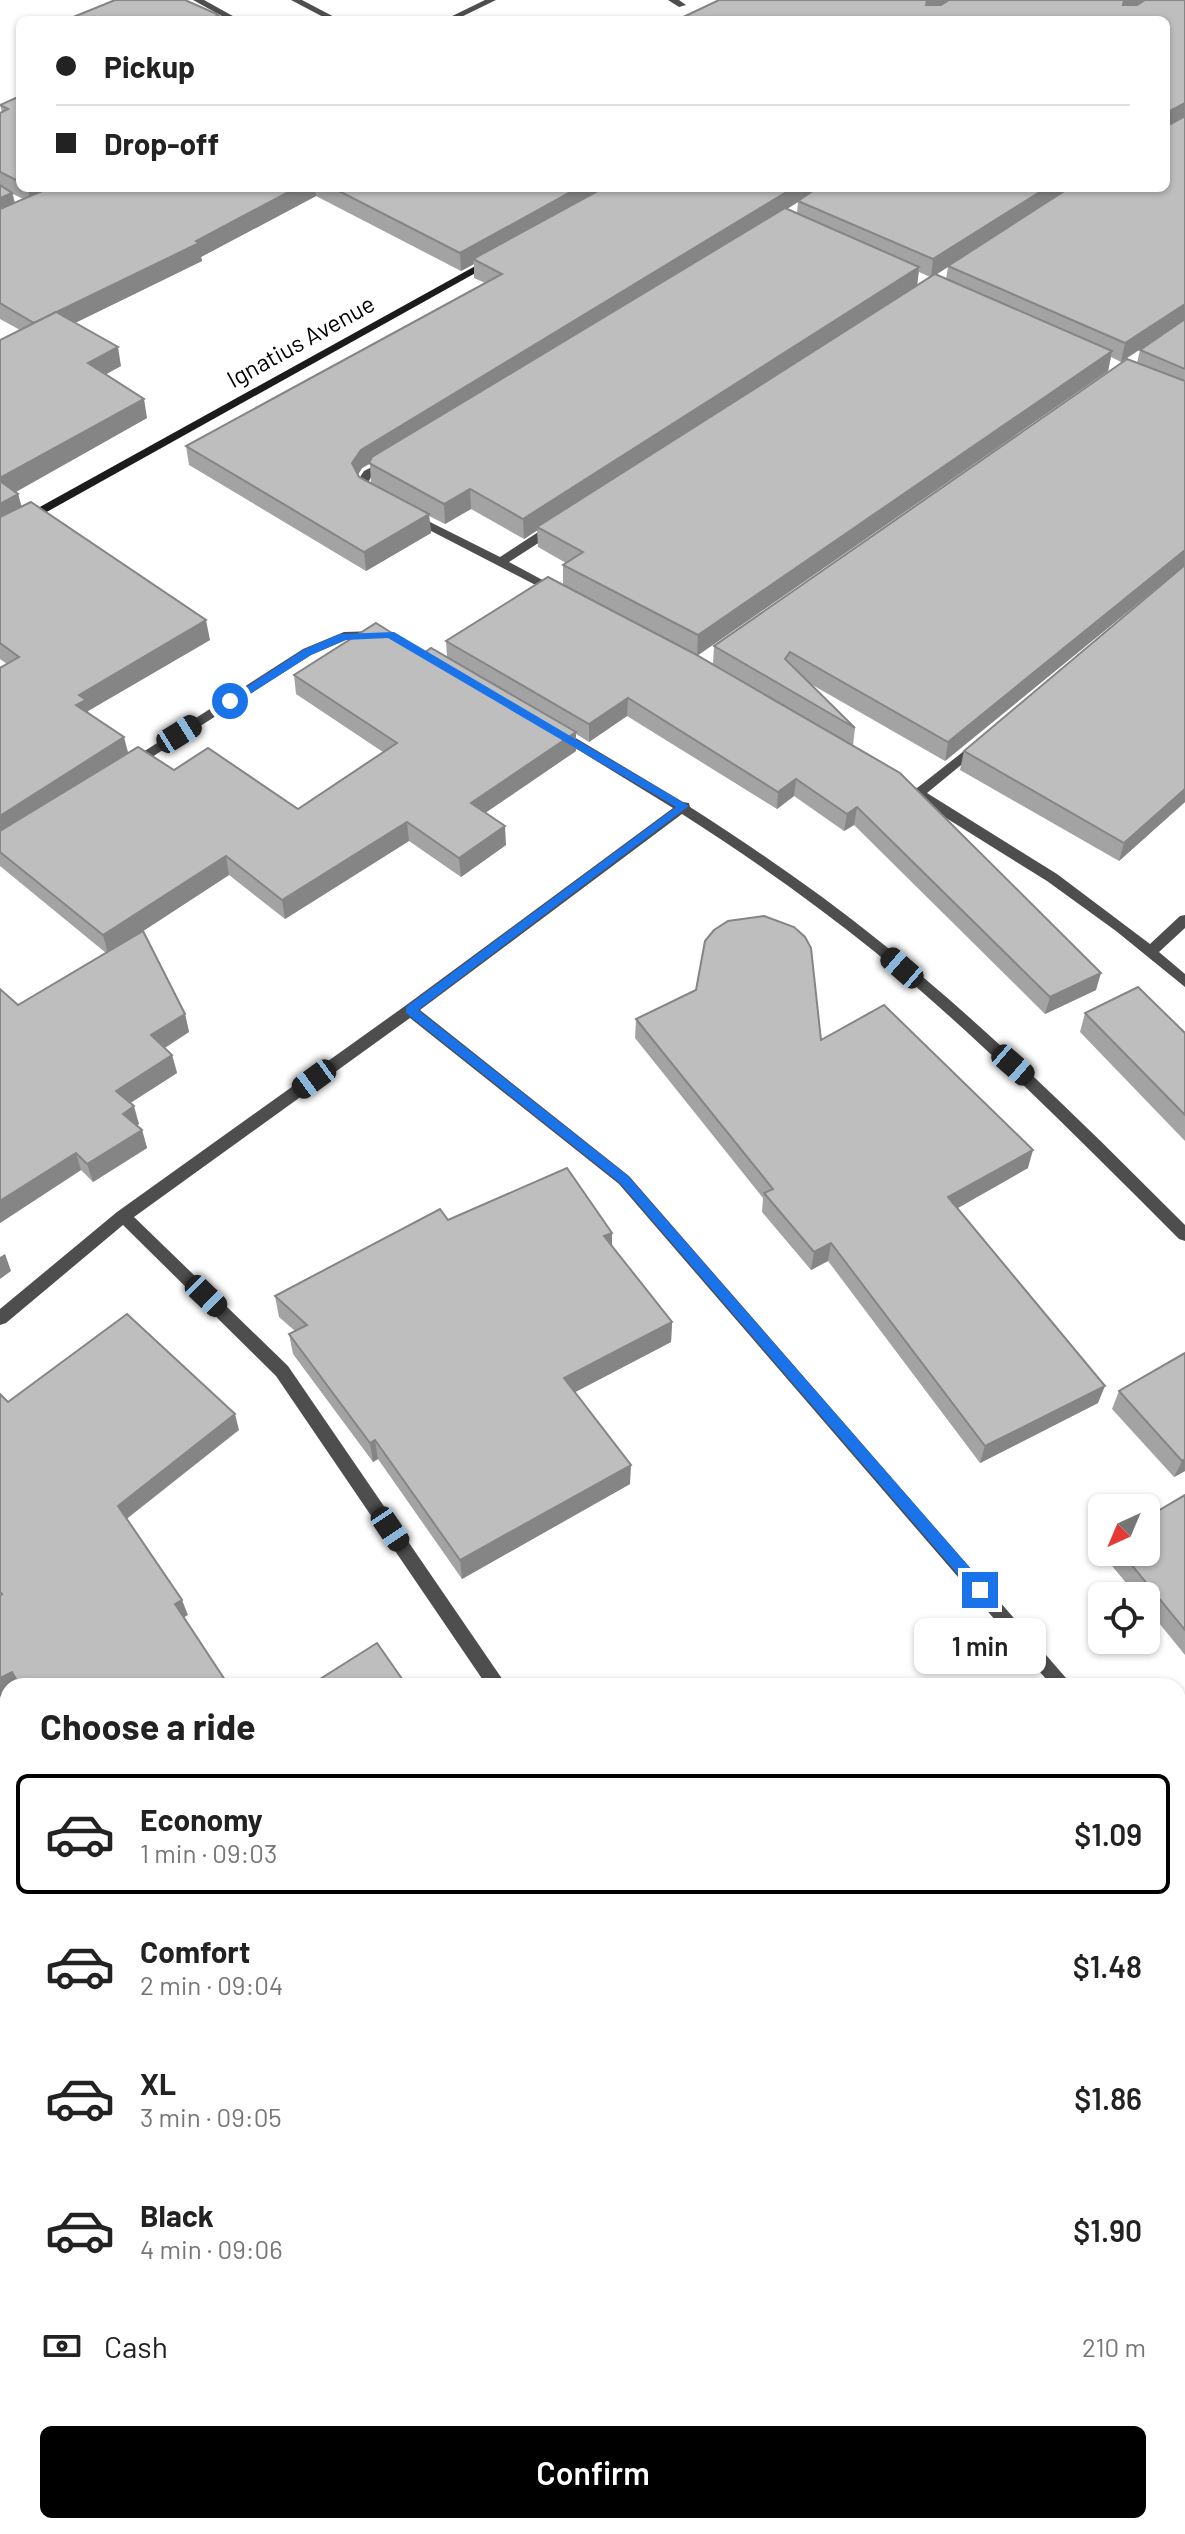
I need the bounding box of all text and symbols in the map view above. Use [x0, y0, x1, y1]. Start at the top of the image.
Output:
text: Pickup [104, 48, 195, 84]
text: Drop-off [104, 125, 219, 161]
street label: Ignatius Avenue [221, 288, 379, 393]
route start [212, 683, 248, 719]
car [152, 711, 206, 757]
car [876, 943, 928, 993]
car [987, 1040, 1039, 1090]
car [288, 1055, 340, 1103]
car [180, 1271, 232, 1321]
north arrow [1088, 1494, 1160, 1566]
map controls [1088, 1494, 1160, 1654]
car [367, 1502, 413, 1556]
route end [962, 1572, 998, 1608]
button: locate [1088, 1582, 1160, 1654]
callout: 1 min [914, 1618, 1046, 1674]
text: 1 min [952, 1630, 1008, 1661]
text: Choose a ride [40, 1704, 256, 1747]
icon: car [44, 1798, 116, 1870]
text: Economy [140, 1801, 263, 1837]
text: $1.09 [1074, 1816, 1142, 1852]
text: 1 min · 09:03 [140, 1837, 277, 1868]
icon: car [44, 1930, 116, 2002]
text: Comfort [140, 1933, 250, 1969]
text: $1.48 [1073, 1948, 1142, 1984]
text: 2 min · 09:04 [140, 1969, 283, 2000]
icon: car [44, 2062, 116, 2134]
text: XL [140, 2065, 176, 2101]
text: $1.86 [1074, 2080, 1142, 2116]
text: 3 min · 09:05 [140, 2101, 282, 2132]
icon: car [44, 2194, 116, 2266]
text: Black [140, 2197, 214, 2233]
text: $1.90 [1073, 2212, 1142, 2248]
text: 4 min · 09:06 [140, 2233, 283, 2264]
icon: cash [40, 2324, 84, 2368]
text: Cash [104, 2328, 168, 2364]
text: 210 m [1082, 2331, 1146, 2362]
button: Confirm [40, 2426, 1146, 2518]

